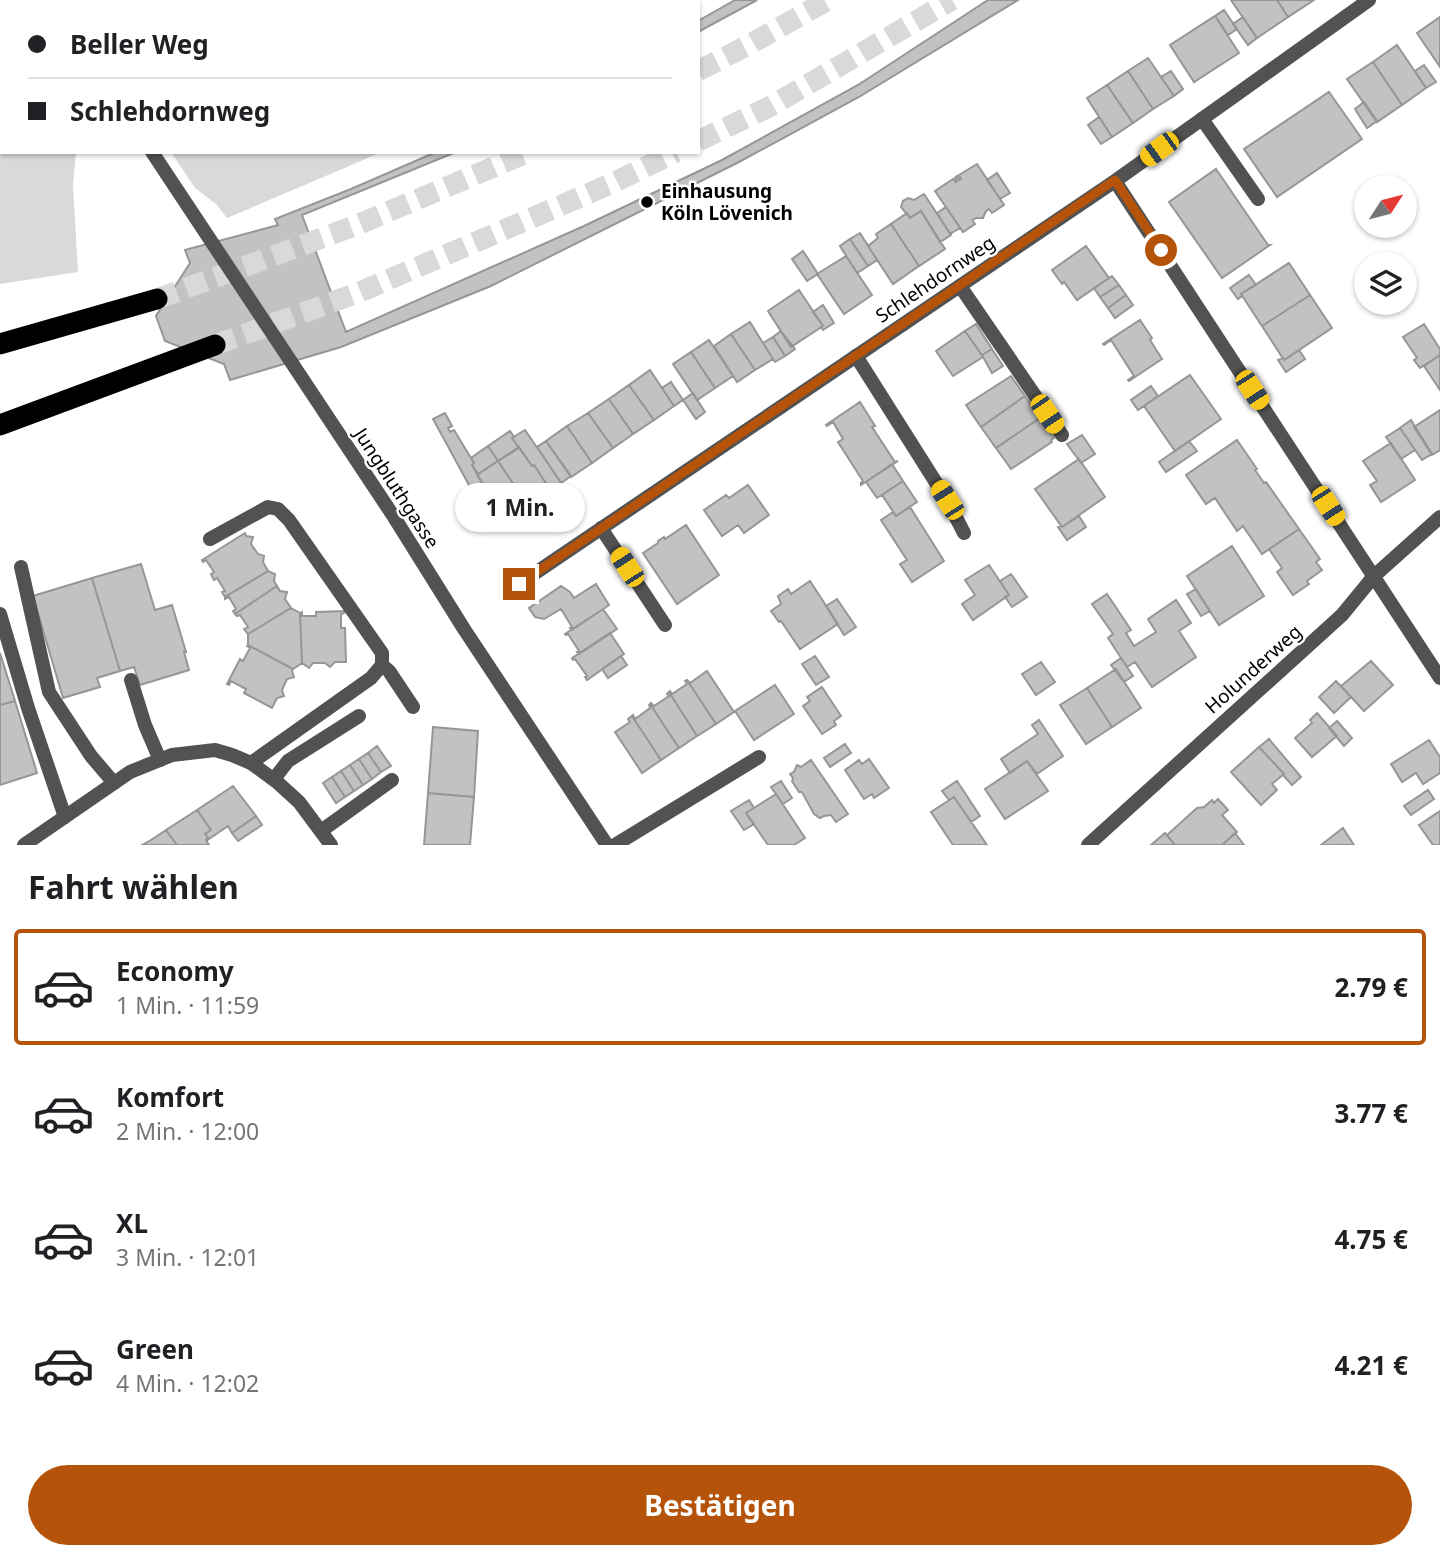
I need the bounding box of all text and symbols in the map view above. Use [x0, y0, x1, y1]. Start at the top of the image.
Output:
text: Beller Weg [70, 26, 209, 62]
text: Schlehdornweg [70, 93, 270, 129]
car [1136, 128, 1183, 170]
north arrow [1354, 175, 1418, 238]
map controls [1354, 175, 1417, 315]
place label: Einhausung Köln Lövenich [661, 178, 793, 226]
marker: Einhausung Köln Lövenich [639, 194, 655, 210]
street label: Schlehdornweg [870, 229, 1000, 329]
route start [1145, 234, 1177, 266]
button: layers [1354, 252, 1417, 315]
car [1232, 367, 1273, 413]
car [1027, 391, 1068, 437]
street label: Jungbluthgasse [347, 421, 446, 553]
car [927, 477, 968, 523]
callout: 1 Min. [454, 482, 584, 532]
car [1308, 483, 1349, 529]
text: 1 Min. [485, 491, 555, 523]
car [607, 544, 648, 590]
route end [503, 568, 535, 600]
street label: Holunderweg [1199, 619, 1307, 719]
text: Fahrt wählen [28, 865, 239, 908]
text: Economy [116, 953, 234, 989]
icon: car [32, 956, 95, 1019]
text: 2.79 € [1334, 969, 1408, 1005]
text: 1 Min. · 11:59 [116, 989, 259, 1021]
text: Komfort [116, 1079, 224, 1115]
icon: car [32, 1082, 95, 1145]
text: 3.77 € [1334, 1095, 1408, 1131]
text: 2 Min. · 12:00 [116, 1115, 259, 1147]
text: XL [116, 1205, 148, 1241]
icon: car [32, 1208, 95, 1271]
text: 4.75 € [1334, 1221, 1408, 1257]
text: 3 Min. · 12:01 [116, 1241, 259, 1273]
text: Green [116, 1331, 194, 1367]
icon: car [32, 1334, 95, 1397]
text: 4.21 € [1334, 1347, 1408, 1383]
text: 4 Min. · 12:02 [116, 1367, 259, 1399]
button: Bestätigen [28, 1465, 1412, 1545]

